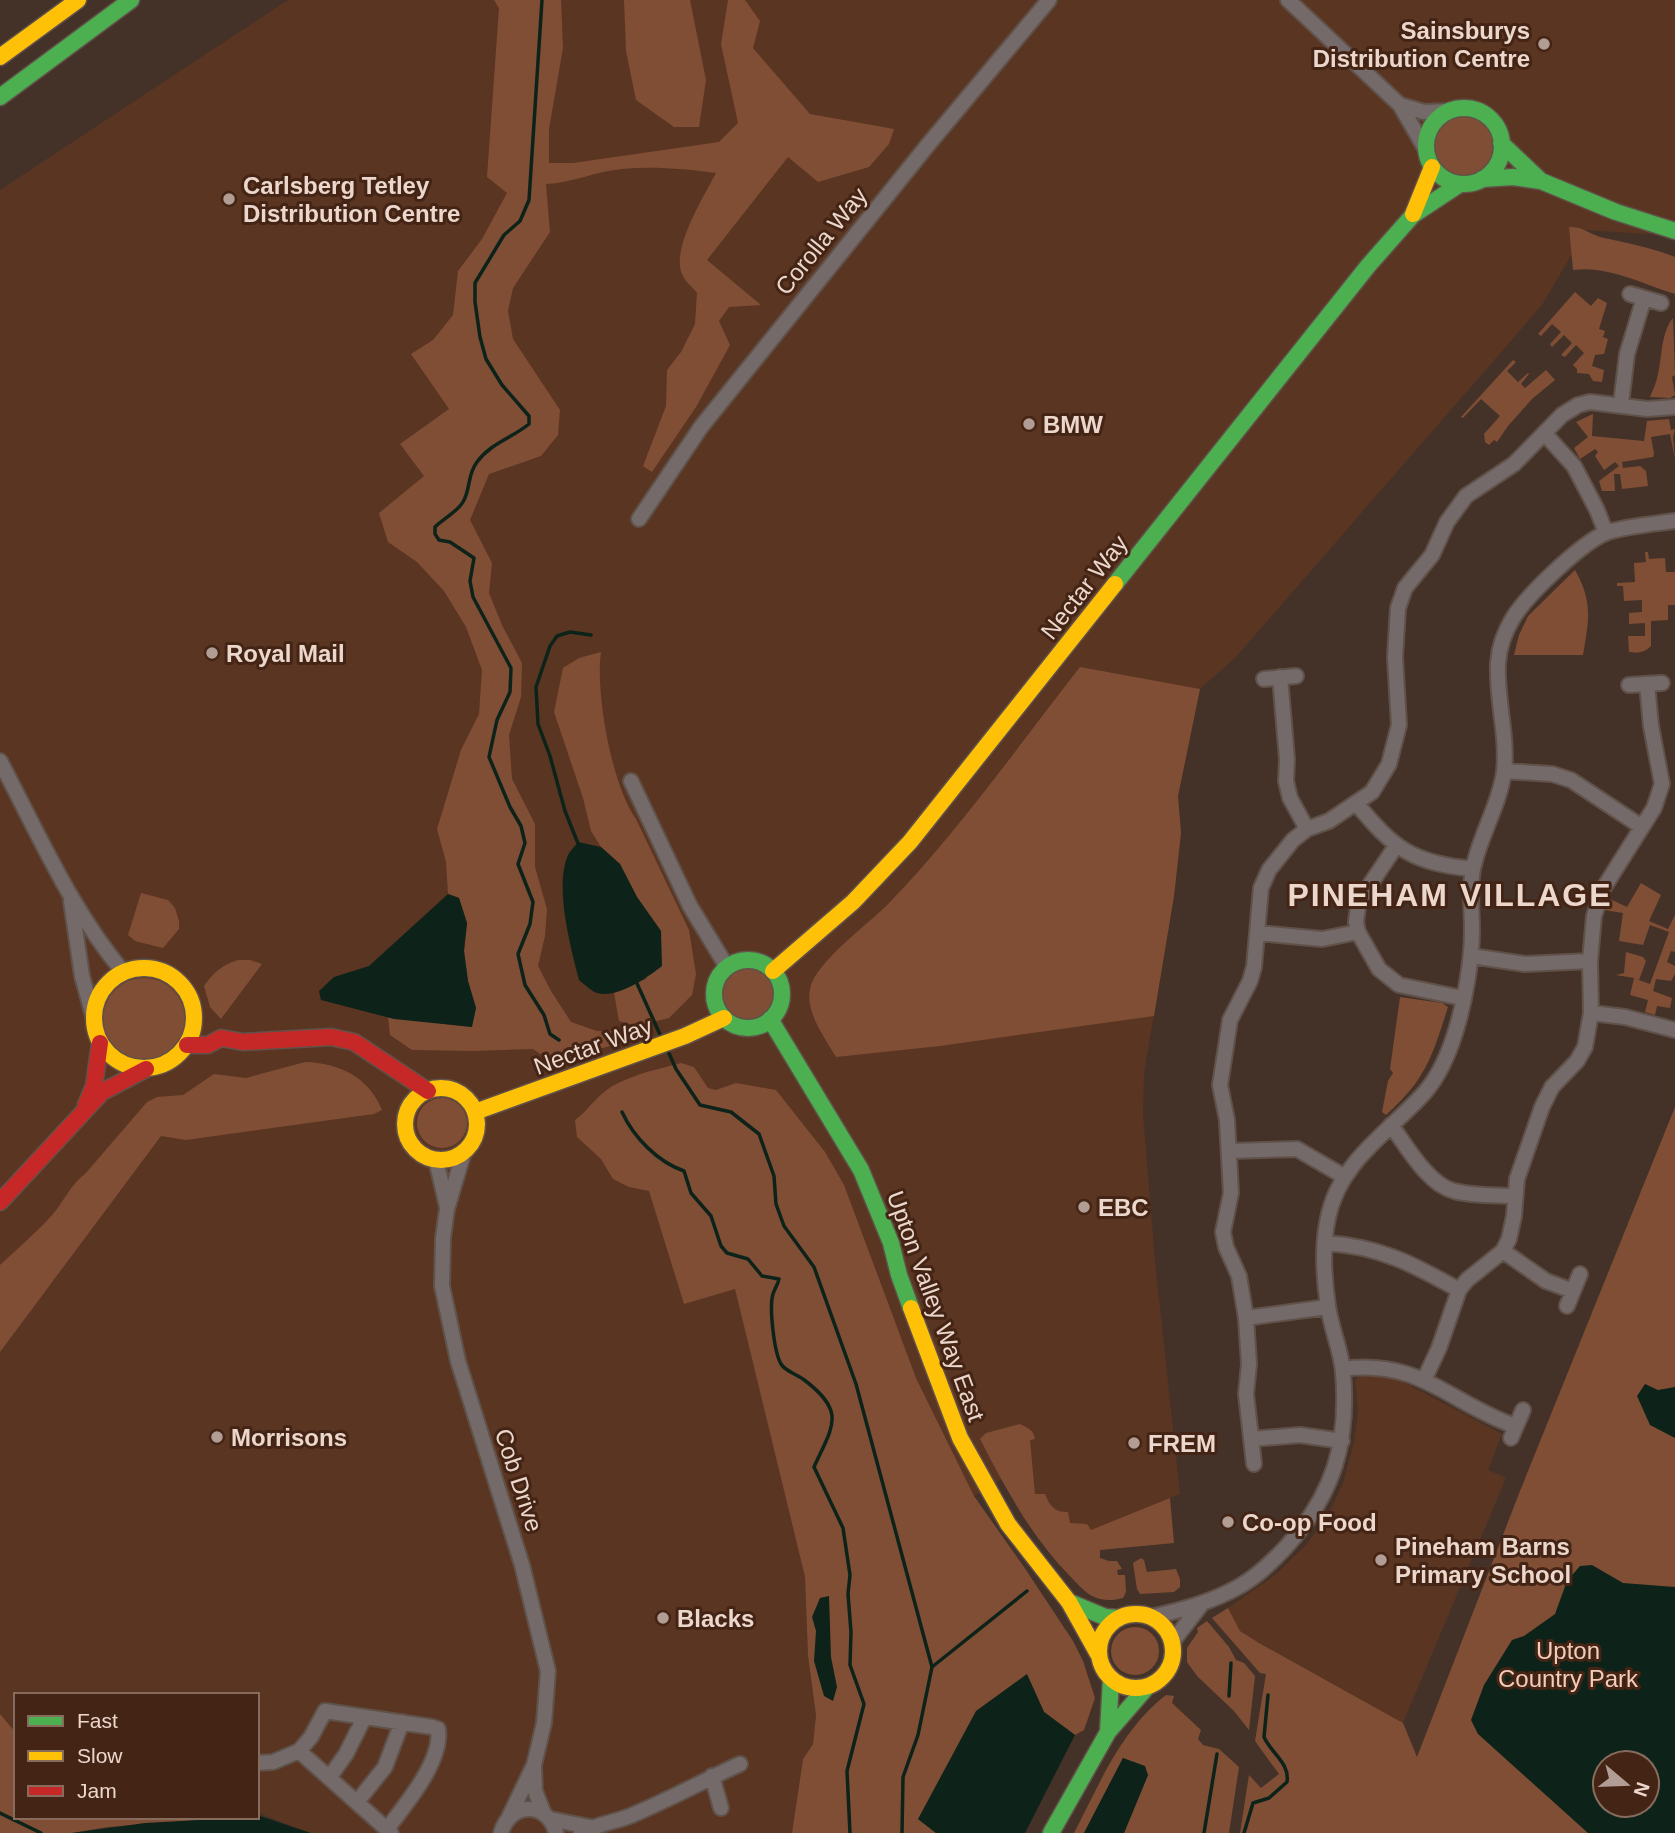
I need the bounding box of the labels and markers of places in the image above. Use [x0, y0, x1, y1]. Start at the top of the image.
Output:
place label: Sainsburys Distribution Centre [1313, 17, 1530, 72]
marker: Sainsburys Distribution Centre [1536, 36, 1552, 52]
place label: Carlsberg Tetley Distribution Centre [243, 172, 460, 227]
marker: Carlsberg Tetley Distribution Centre [221, 191, 237, 207]
place label: BMW [1043, 411, 1103, 438]
marker: BMW [1021, 416, 1037, 432]
place label: Royal Mail [226, 640, 345, 667]
marker: Royal Mail [204, 645, 220, 661]
place label: EBC [1098, 1194, 1149, 1221]
marker: EBC [1076, 1199, 1092, 1215]
place label: Morrisons [231, 1424, 347, 1451]
marker: Morrisons [209, 1429, 225, 1445]
place label: FREM [1148, 1430, 1216, 1457]
marker: FREM [1126, 1435, 1142, 1451]
place label: Co-op Food [1242, 1509, 1377, 1536]
marker: Co-op Food [1220, 1514, 1236, 1530]
place label: Pineham Barns Primary School [1395, 1533, 1571, 1588]
marker: Pineham Barns Primary School [1373, 1552, 1389, 1568]
place label: Blacks [677, 1605, 754, 1632]
marker: Blacks [655, 1610, 671, 1626]

